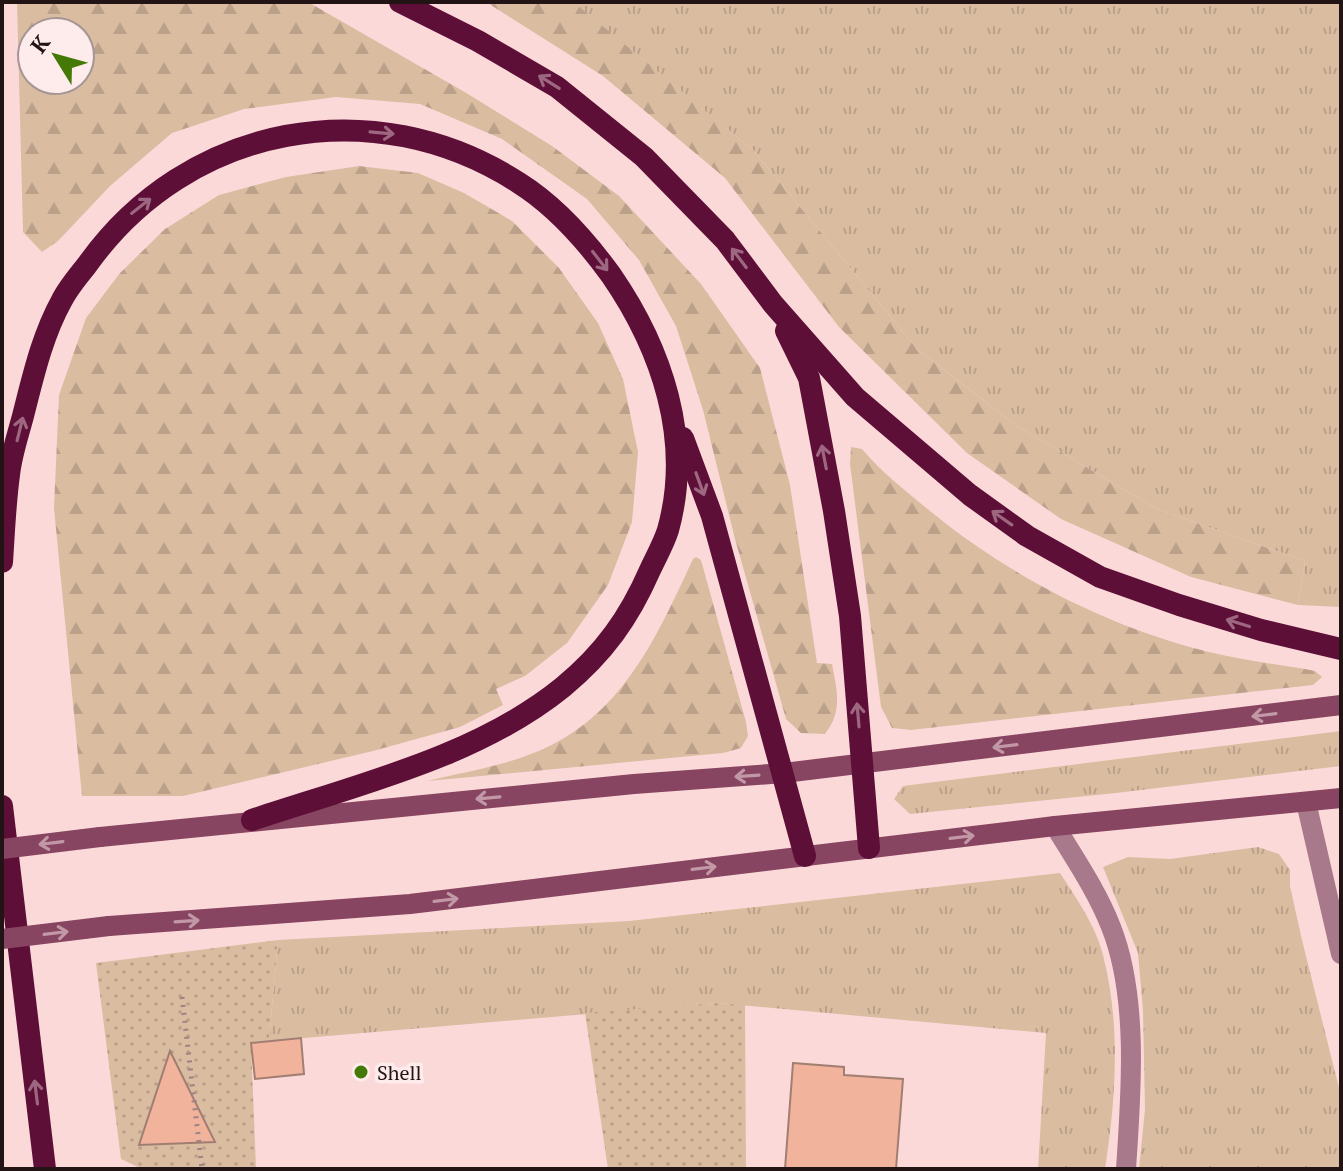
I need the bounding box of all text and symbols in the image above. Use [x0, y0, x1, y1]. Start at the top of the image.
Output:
north arrow [16, 16, 96, 96]
text: K [23, 28, 56, 59]
one-way arrow [538, 74, 561, 90]
one-way arrow [368, 125, 395, 140]
one-way arrow [130, 197, 151, 214]
one-way arrow [731, 248, 748, 269]
one-way arrow [591, 250, 608, 271]
one-way arrow [13, 417, 28, 443]
one-way arrow [815, 445, 830, 470]
one-way arrow [694, 471, 708, 495]
one-way arrow [992, 510, 1014, 526]
one-way arrow [1226, 615, 1252, 630]
one-way arrow [850, 702, 865, 728]
one-way arrow [1251, 707, 1277, 722]
one-way arrow [992, 738, 1019, 753]
one-way arrow [734, 769, 761, 784]
one-way arrow [475, 791, 502, 806]
one-way arrow [949, 829, 974, 844]
one-way arrow [39, 836, 64, 851]
one-way arrow [690, 860, 717, 875]
one-way arrow [432, 892, 459, 907]
one-way arrow [173, 913, 200, 928]
one-way arrow [42, 925, 69, 940]
place label: Shell [377, 1059, 422, 1086]
marker: Shell [352, 1063, 370, 1081]
one-way arrow [28, 1079, 43, 1105]

